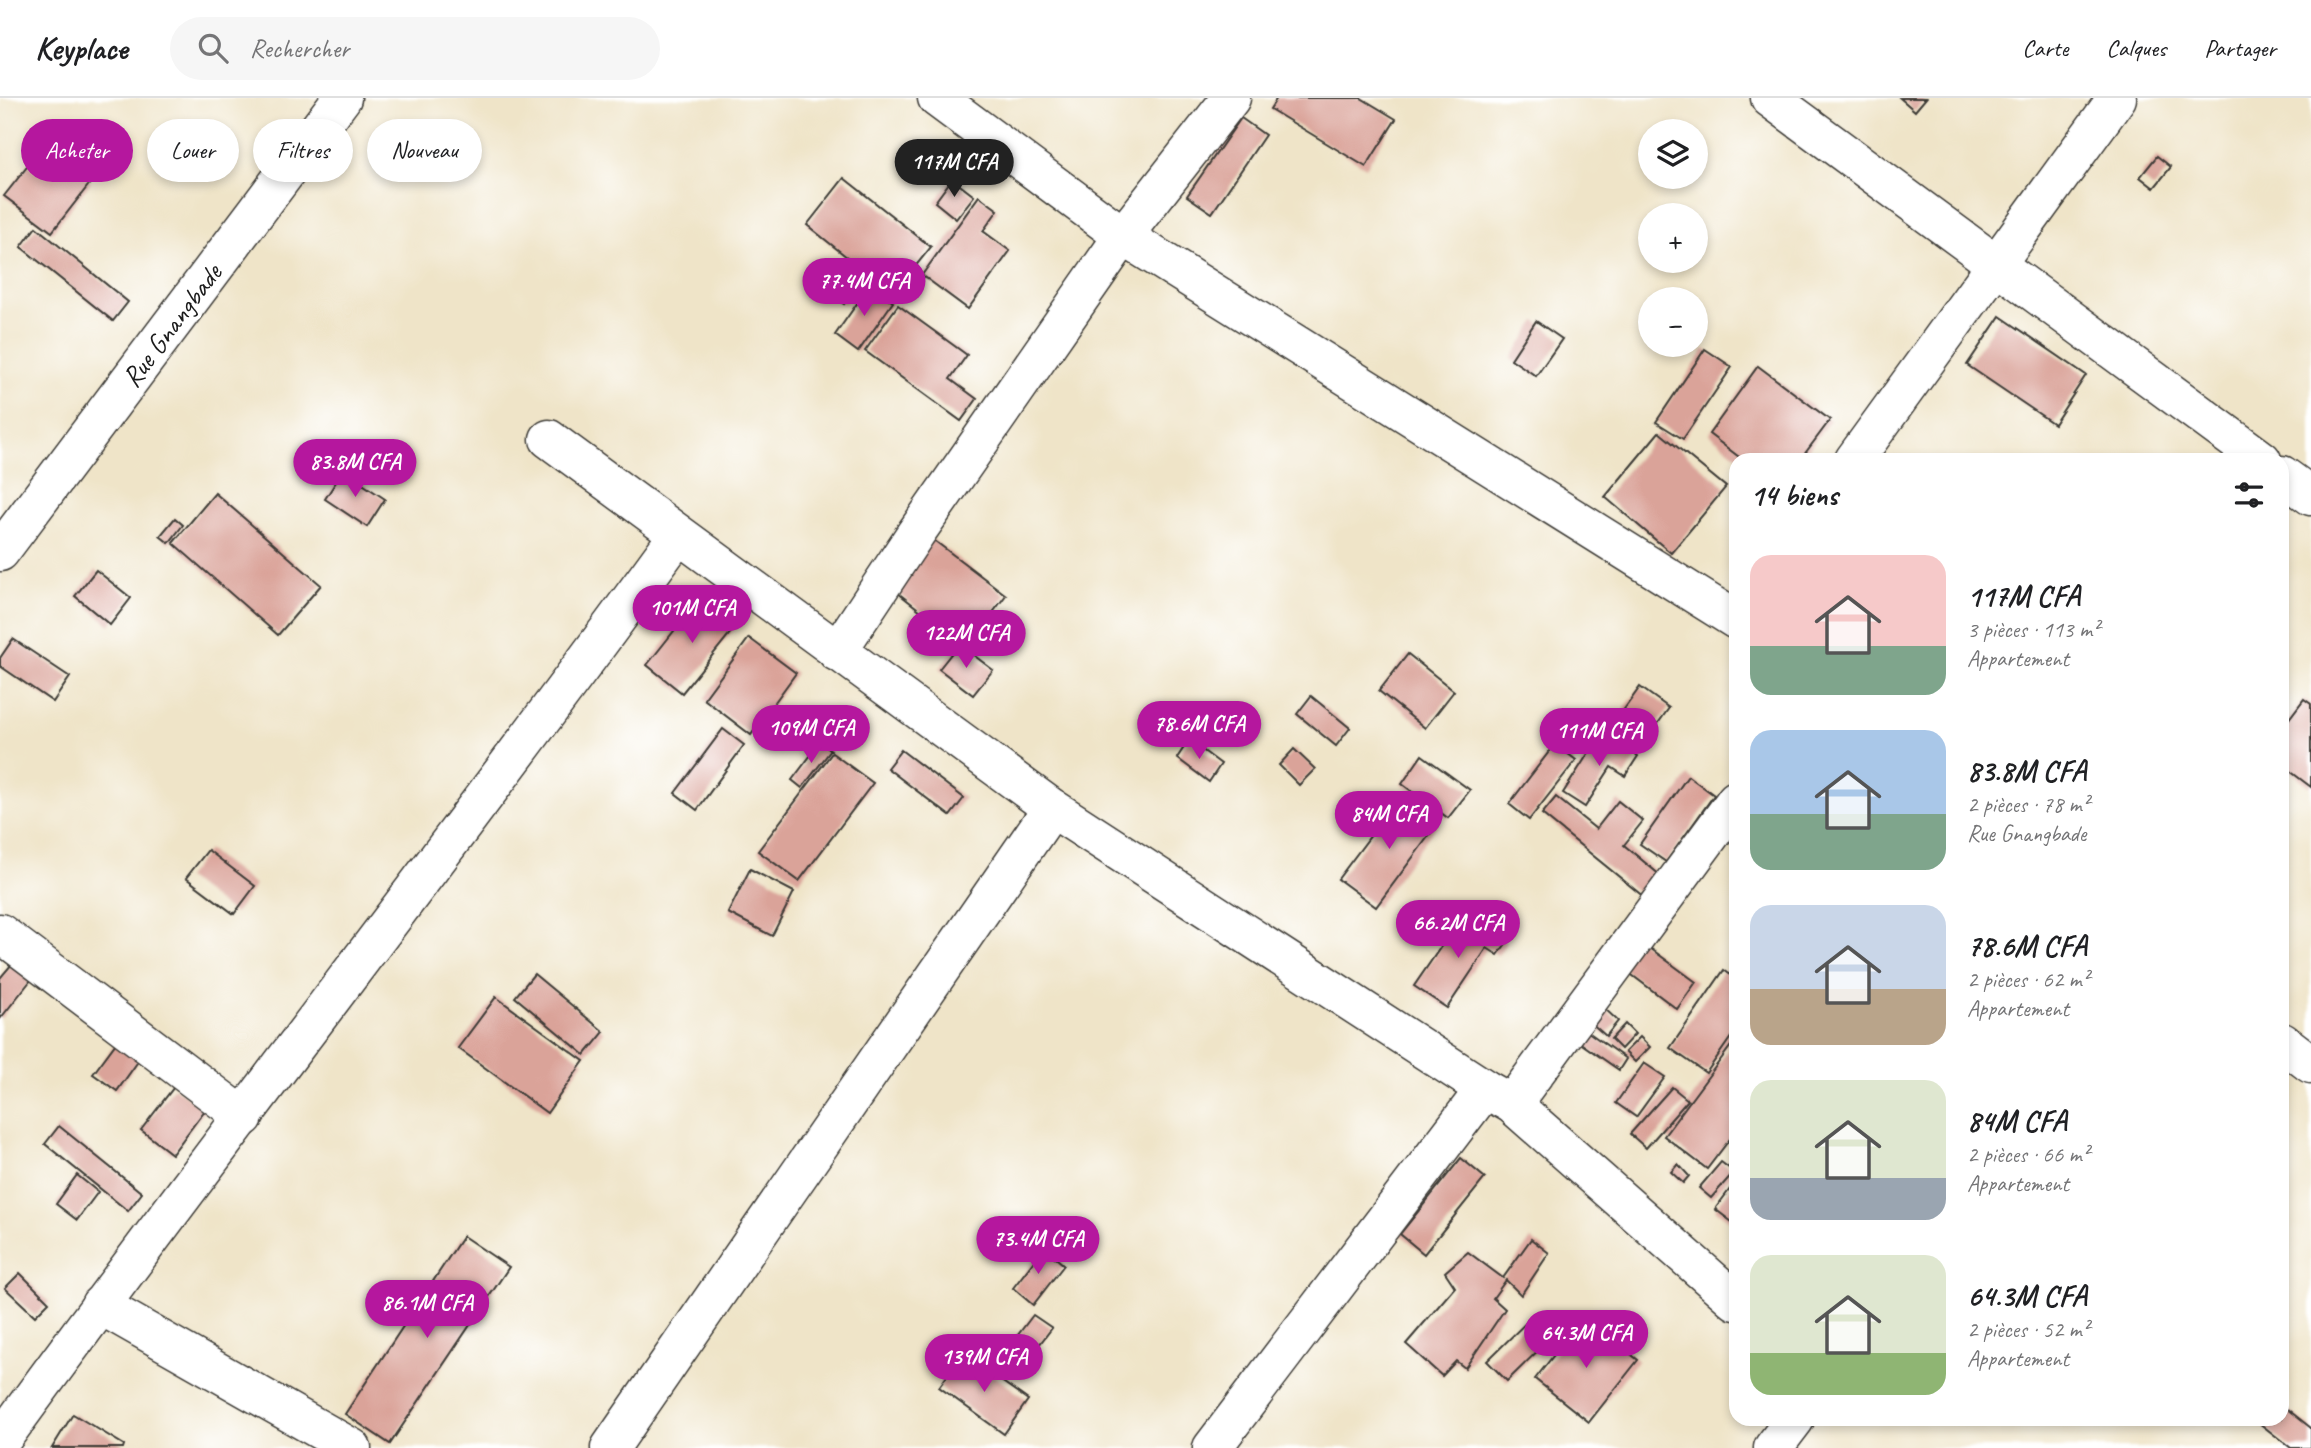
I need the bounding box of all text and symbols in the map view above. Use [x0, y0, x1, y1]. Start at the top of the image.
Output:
search box [170, 17, 660, 80]
text: Keyplace [35, 27, 128, 69]
icon: search [194, 29, 232, 67]
text: Rechercher [250, 32, 349, 65]
text: Carte [2022, 33, 2068, 63]
text: Calques [2106, 33, 2166, 63]
text: Partager [2204, 33, 2276, 63]
chip: Acheter [21, 119, 133, 182]
chip: Louer [147, 119, 239, 182]
chip: Filtres [253, 119, 353, 182]
chip: Nouveau [367, 119, 482, 182]
map controls [1638, 119, 1708, 357]
button: layers [1638, 119, 1708, 189]
pin: 117M CFA [882, 140, 1026, 199]
text: 117M CFA [911, 147, 997, 176]
button: + [1638, 203, 1708, 273]
street label: Rue Gnangbade [114, 255, 230, 394]
pin: 77.4M CFA [784, 258, 944, 318]
text: 77.4M CFA [818, 266, 910, 295]
button: − [1638, 287, 1708, 357]
pin: 83.8M CFA [275, 440, 435, 499]
text: 83.8M CFA [309, 447, 401, 476]
text: 14 biens [1750, 476, 1838, 514]
icon: filters [2230, 476, 2268, 514]
text: 117M CFA [1967, 577, 2080, 615]
icon: home [1806, 583, 1890, 667]
pin: 101M CFA [620, 586, 764, 645]
text: 101M CFA [649, 593, 735, 622]
pin: 122M CFA [894, 610, 1038, 670]
text: 3 pièces · 113 m² [1967, 615, 2099, 644]
text: 122M CFA [923, 618, 1009, 647]
text: Appartement [1967, 644, 2069, 673]
pin: 78.6M CFA [1119, 702, 1279, 761]
pin: 109M CFA [739, 706, 883, 765]
pin: 111M CFA [1527, 708, 1671, 768]
text: 78.6M CFA [1153, 709, 1245, 738]
text: 109M CFA [768, 713, 854, 742]
text: 111M CFA [1556, 716, 1642, 745]
text: 83.8M CFA [1967, 752, 2086, 790]
icon: home [1806, 758, 1890, 842]
text: 2 pièces · 78 m² [1967, 790, 2089, 819]
pin: 84M CFA [1324, 792, 1454, 851]
text: 84M CFA [1351, 799, 1427, 828]
text: Rue Gnangbade [1967, 819, 2086, 848]
pin: 66.2M CFA [1378, 900, 1538, 960]
text: 66.2M CFA [1412, 908, 1504, 937]
text: 78.6M CFA [1967, 927, 2087, 965]
icon: home [1806, 933, 1890, 1017]
text: 2 pièces · 62 m² [1967, 965, 2089, 994]
text: Appartement [1967, 994, 2069, 1023]
text: 84M CFA [1967, 1102, 2067, 1140]
icon: home [1806, 1108, 1890, 1192]
text: 2 pièces · 66 m² [1967, 1140, 2089, 1169]
text: Appartement [1967, 1169, 2069, 1198]
pin: 73.4M CFA [958, 1216, 1118, 1276]
text: 73.4M CFA [992, 1224, 1084, 1253]
text: 64.3M CFA [1967, 1277, 2087, 1315]
pin: 86.1M CFA [347, 1280, 507, 1340]
icon: home [1806, 1283, 1890, 1367]
text: 86.1M CFA [381, 1288, 473, 1317]
pin: 64.3M CFA [1506, 1310, 1666, 1370]
text: 2 pièces · 52 m² [1967, 1315, 2089, 1344]
text: 64.3M CFA [1540, 1318, 1632, 1347]
pin: 139M CFA [912, 1334, 1056, 1394]
text: 139M CFA [941, 1342, 1027, 1371]
text: Appartement [1967, 1344, 2069, 1373]

